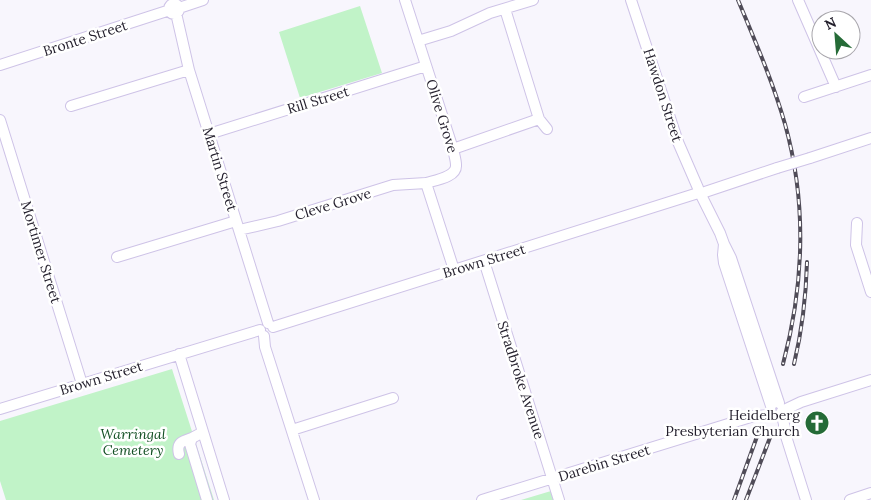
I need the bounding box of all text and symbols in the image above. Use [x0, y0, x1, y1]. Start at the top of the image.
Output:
north arrow [811, 10, 861, 60]
text: N [821, 13, 839, 34]
street label: Bronte Street [41, 16, 130, 60]
street label: Hawdon Street [639, 46, 687, 145]
street label: Olive Grove [422, 77, 462, 156]
street label: Rill Street [285, 82, 352, 118]
street label: Martin Street [199, 125, 242, 214]
street label: Cleve Grove [293, 184, 374, 224]
street label: Mortimer Street [17, 199, 65, 306]
street label: Brown Street [440, 240, 528, 282]
street label: Stradbroke Avenue [493, 319, 549, 442]
street label: Brown Street [57, 357, 145, 399]
place label: Heidelberg Presbyterian Church [665, 406, 800, 440]
church icon: Heidelberg Presbyterian Church [804, 410, 830, 436]
park label: Warringal Cemetery [100, 425, 166, 459]
street label: Darebin Street [556, 440, 653, 486]

